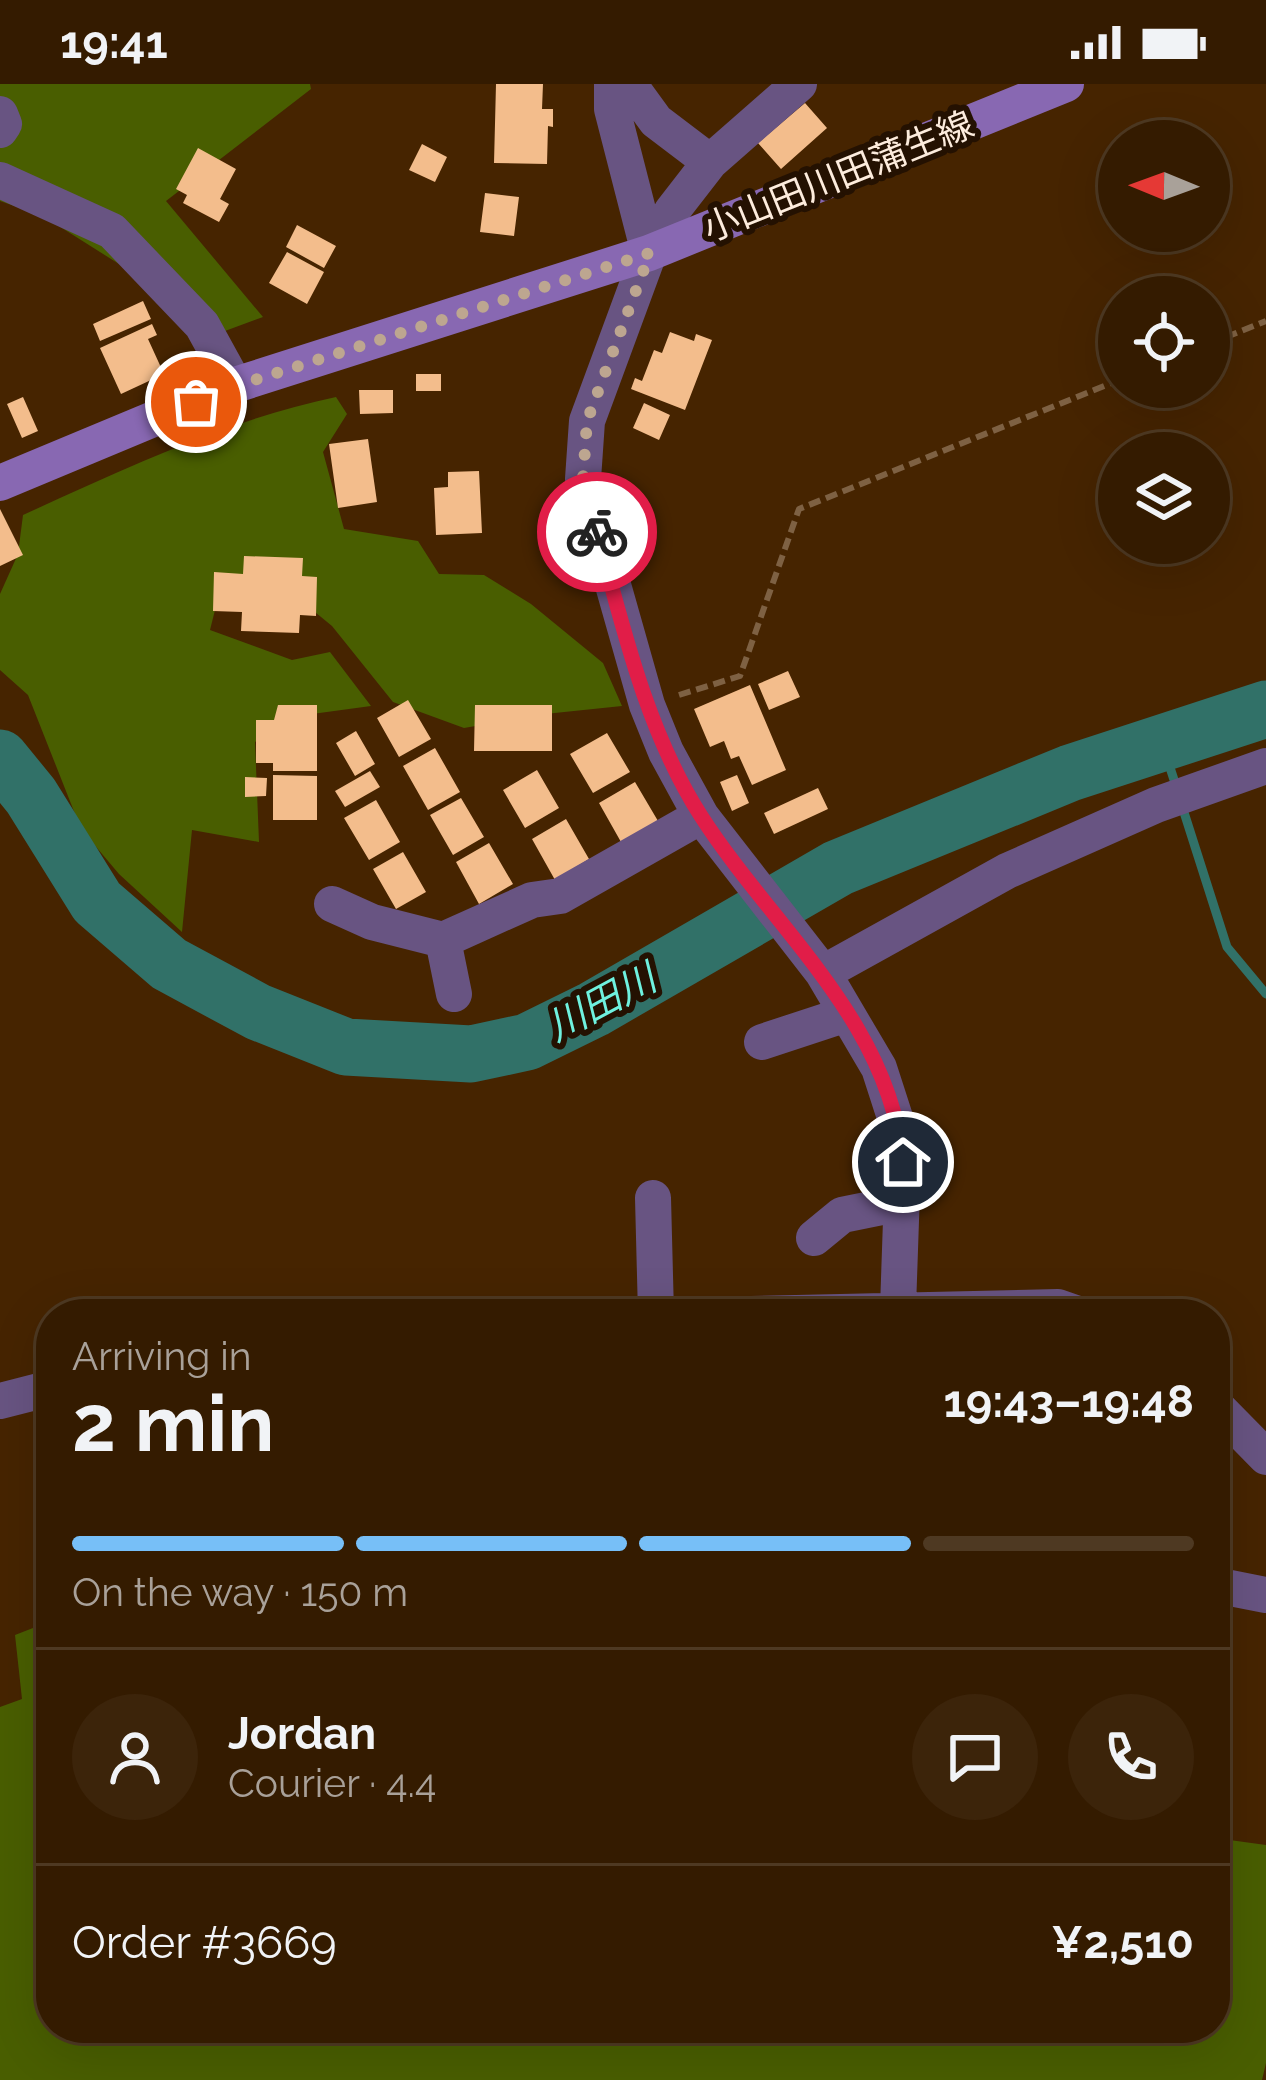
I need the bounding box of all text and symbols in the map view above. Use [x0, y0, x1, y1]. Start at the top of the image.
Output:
text: 19:41 [60, 16, 168, 69]
street label: 小山田川田蒲生線 [697, 103, 979, 249]
north arrow [1098, 120, 1230, 252]
map controls [1098, 120, 1230, 564]
button: locate [1098, 276, 1230, 408]
pin [145, 351, 247, 453]
icon: bag [163, 369, 229, 435]
button: layers [1098, 432, 1230, 564]
courier [537, 472, 657, 592]
icon: bike [564, 499, 630, 565]
water label: 川田川 [539, 952, 667, 1050]
pin [852, 1111, 954, 1213]
icon: home [870, 1129, 936, 1195]
text: Arriving in [72, 1333, 252, 1379]
text: 19:43–19:48 [943, 1375, 1194, 1428]
text: 2 min [72, 1378, 274, 1469]
text: On the way · 150 m [72, 1569, 408, 1615]
button: person [72, 1694, 198, 1820]
button: chat [912, 1694, 1038, 1820]
button: phone [1068, 1694, 1194, 1820]
text: Jordan [228, 1707, 376, 1760]
text: Courier · 4.4 [228, 1760, 436, 1806]
text: Order #3669 [72, 1916, 337, 1969]
text: ¥2,510 [1051, 1916, 1194, 1969]

